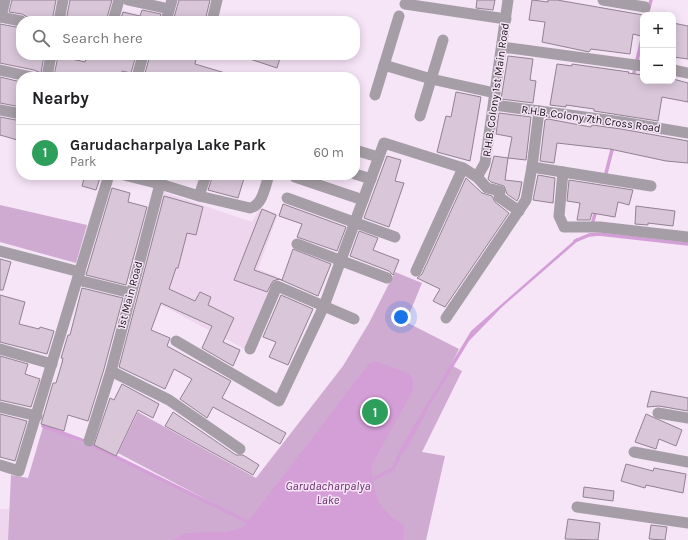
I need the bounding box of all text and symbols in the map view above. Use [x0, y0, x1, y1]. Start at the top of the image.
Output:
map controls [640, 12, 676, 84]
button: + [640, 12, 676, 48]
search box [16, 16, 360, 60]
street label: R.H.B. Colony 1st Main Road [480, 22, 512, 158]
icon: search [30, 27, 52, 49]
text: Search here [62, 29, 143, 47]
button: − [640, 48, 676, 84]
text: Nearby [32, 88, 89, 108]
street label: R.H.B. Colony 7th Cross Road [521, 103, 661, 135]
text: Garudacharpalya Lake Park [70, 136, 266, 154]
text: 1 [43, 145, 47, 160]
text: 60 m [314, 145, 344, 160]
text: Park [70, 154, 96, 169]
street label: 1st Main Road [115, 260, 145, 330]
your location [391, 307, 411, 327]
pin: 1 [362, 397, 388, 427]
water label: Garudacharpalya Lake [285, 479, 371, 507]

